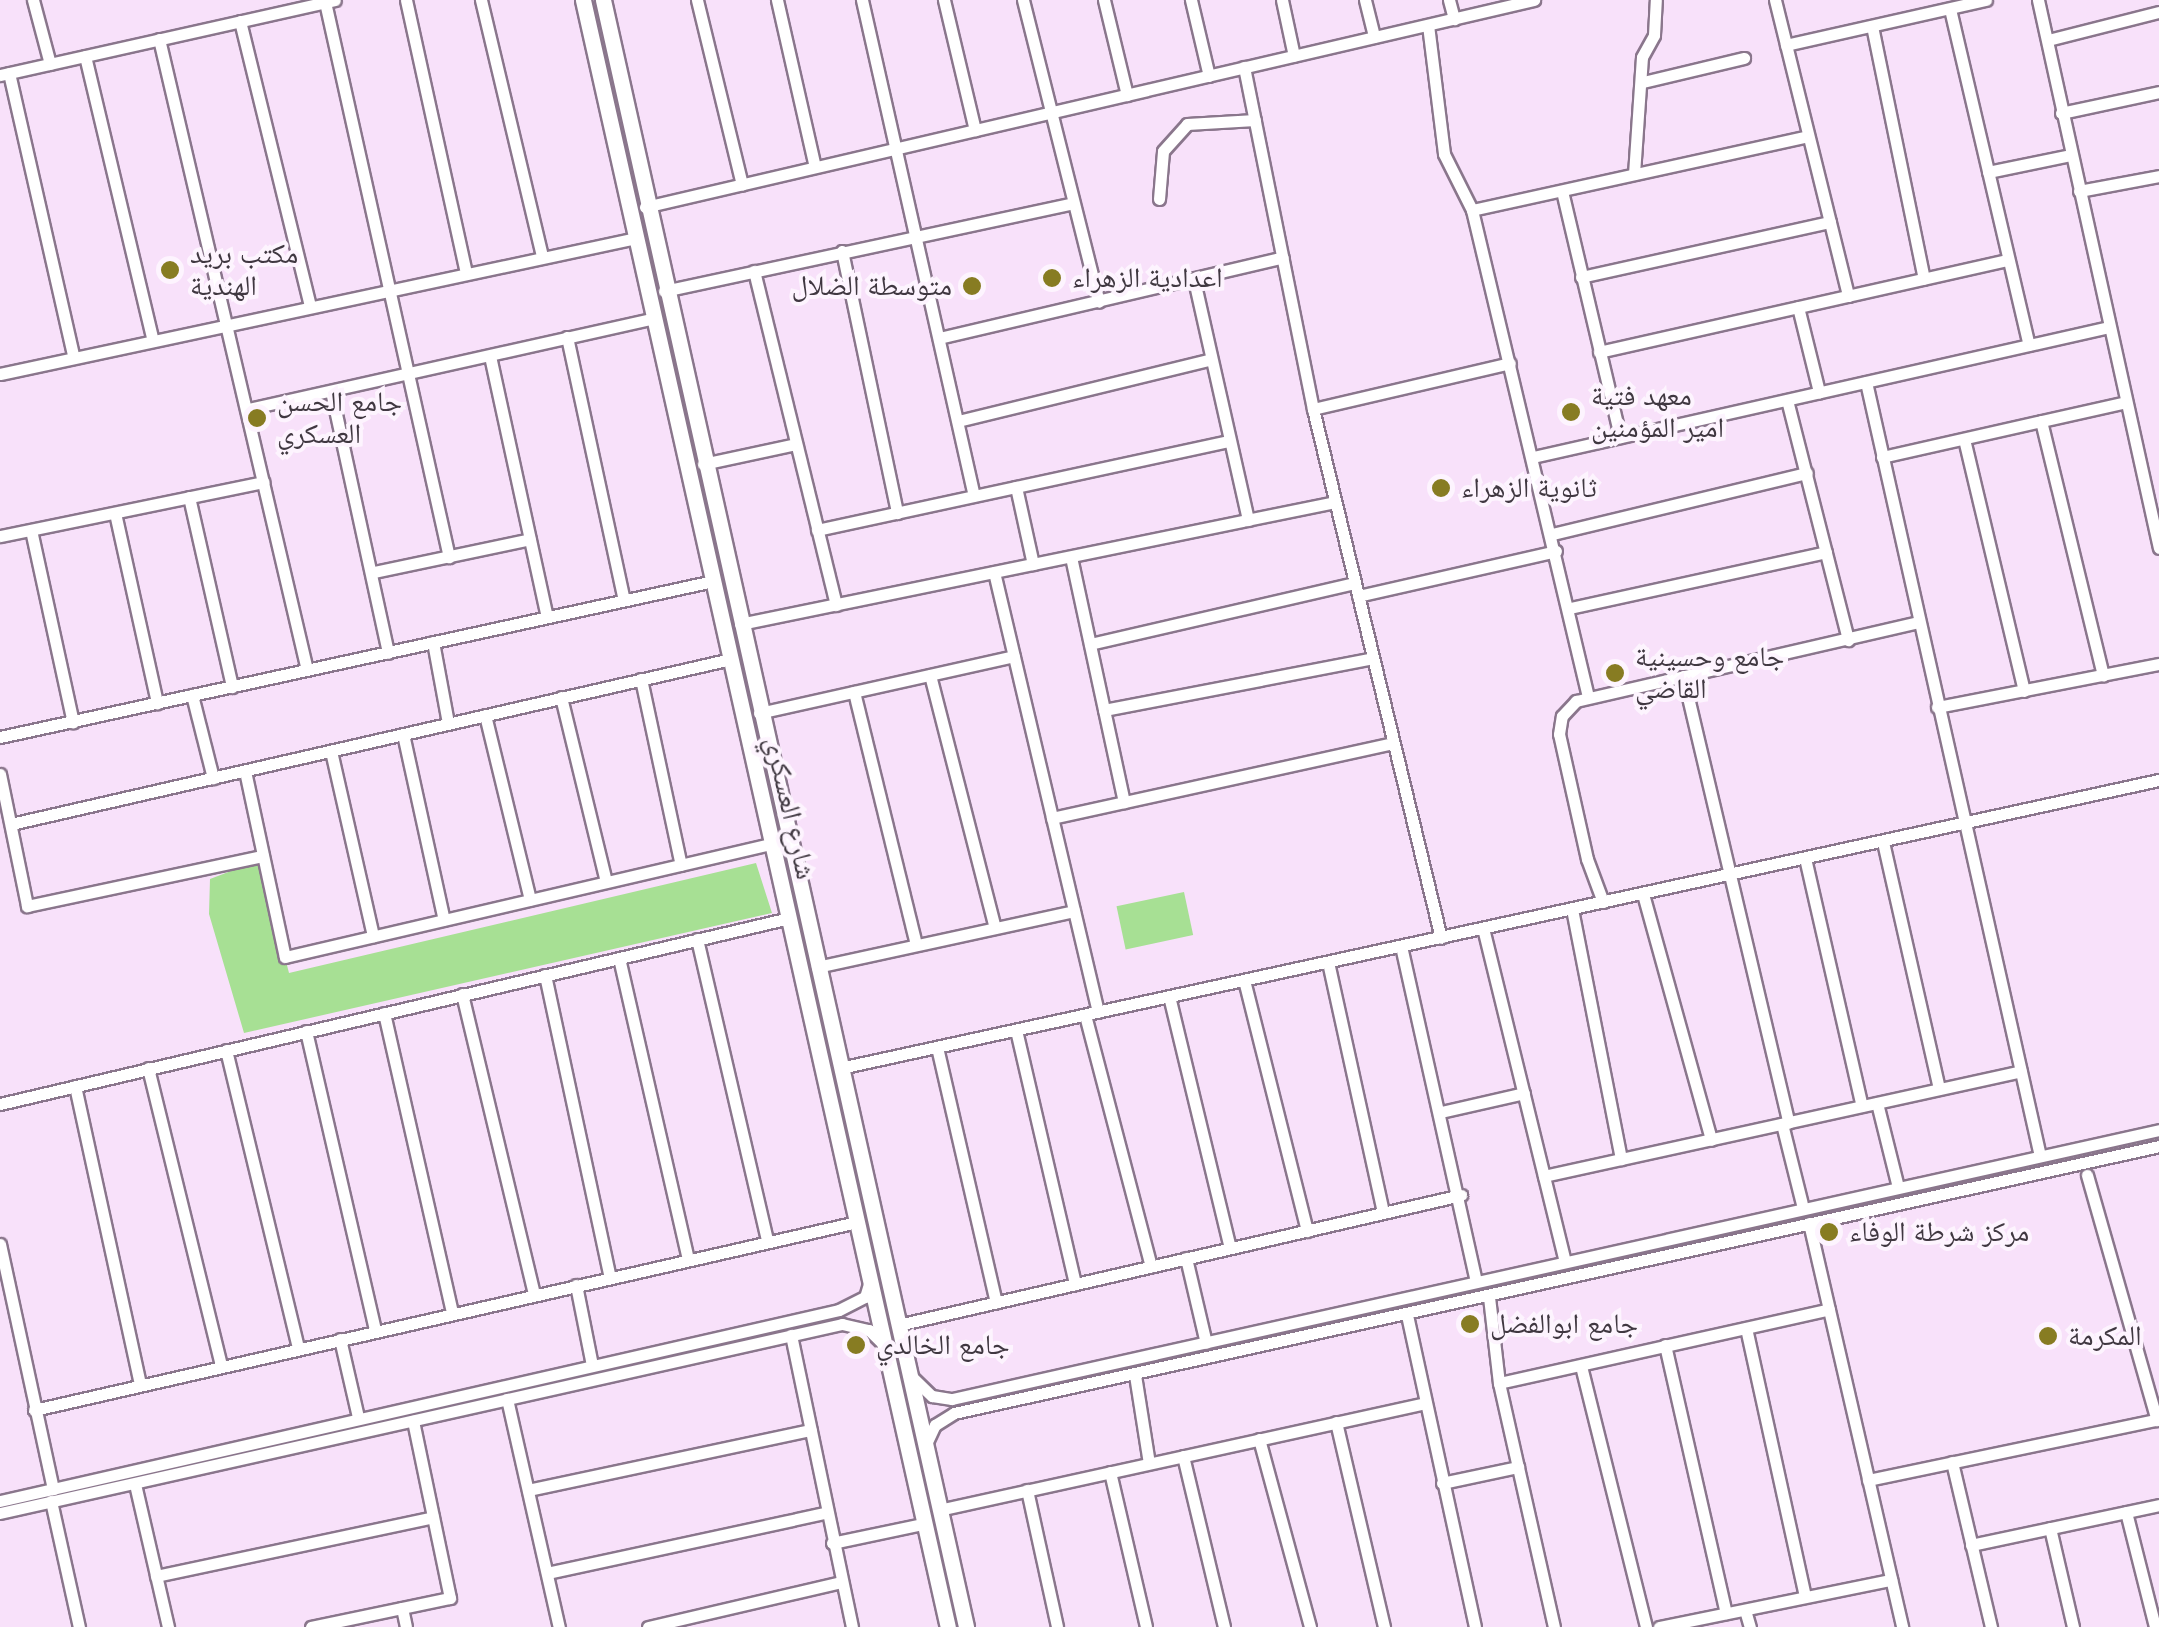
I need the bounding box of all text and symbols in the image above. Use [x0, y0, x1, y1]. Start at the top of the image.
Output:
place label: مكتب بريد الهندية [190, 237, 298, 303]
marker: مكتب بريد الهندية [159, 259, 181, 281]
place label: اعدادية الزهراء [1072, 261, 1223, 295]
marker: اعدادية الزهراء [1041, 267, 1063, 289]
place label: متوسطة الضلال [791, 269, 952, 303]
marker: متوسطة الضلال [961, 275, 983, 297]
place label: معهد فتية امير المؤمنين [1591, 379, 1724, 445]
place label: جامع الحسن العسكري [277, 385, 402, 451]
marker: معهد فتية امير المؤمنين [1560, 401, 1582, 423]
marker: جامع الحسن العسكري [246, 407, 268, 429]
place label: ثانوية الزهراء [1461, 471, 1597, 505]
marker: ثانوية الزهراء [1430, 477, 1452, 499]
place label: جامع وحسينية القاضي [1635, 640, 1784, 706]
marker: جامع وحسينية القاضي [1604, 662, 1626, 684]
street label: شارع العسكري [757, 733, 823, 883]
place label: مركز شرطة الوفاء [1849, 1215, 2029, 1249]
marker: مركز شرطة الوفاء [1818, 1221, 1840, 1243]
place label: جامع ابوالفضل [1490, 1307, 1638, 1341]
marker: جامع ابوالفضل [1459, 1313, 1481, 1335]
place label: المكرمة [2068, 1319, 2142, 1353]
marker: المكرمة [2037, 1325, 2059, 1347]
place label: جامع الخالدي [876, 1328, 1010, 1362]
marker: جامع الخالدي [845, 1334, 867, 1356]

